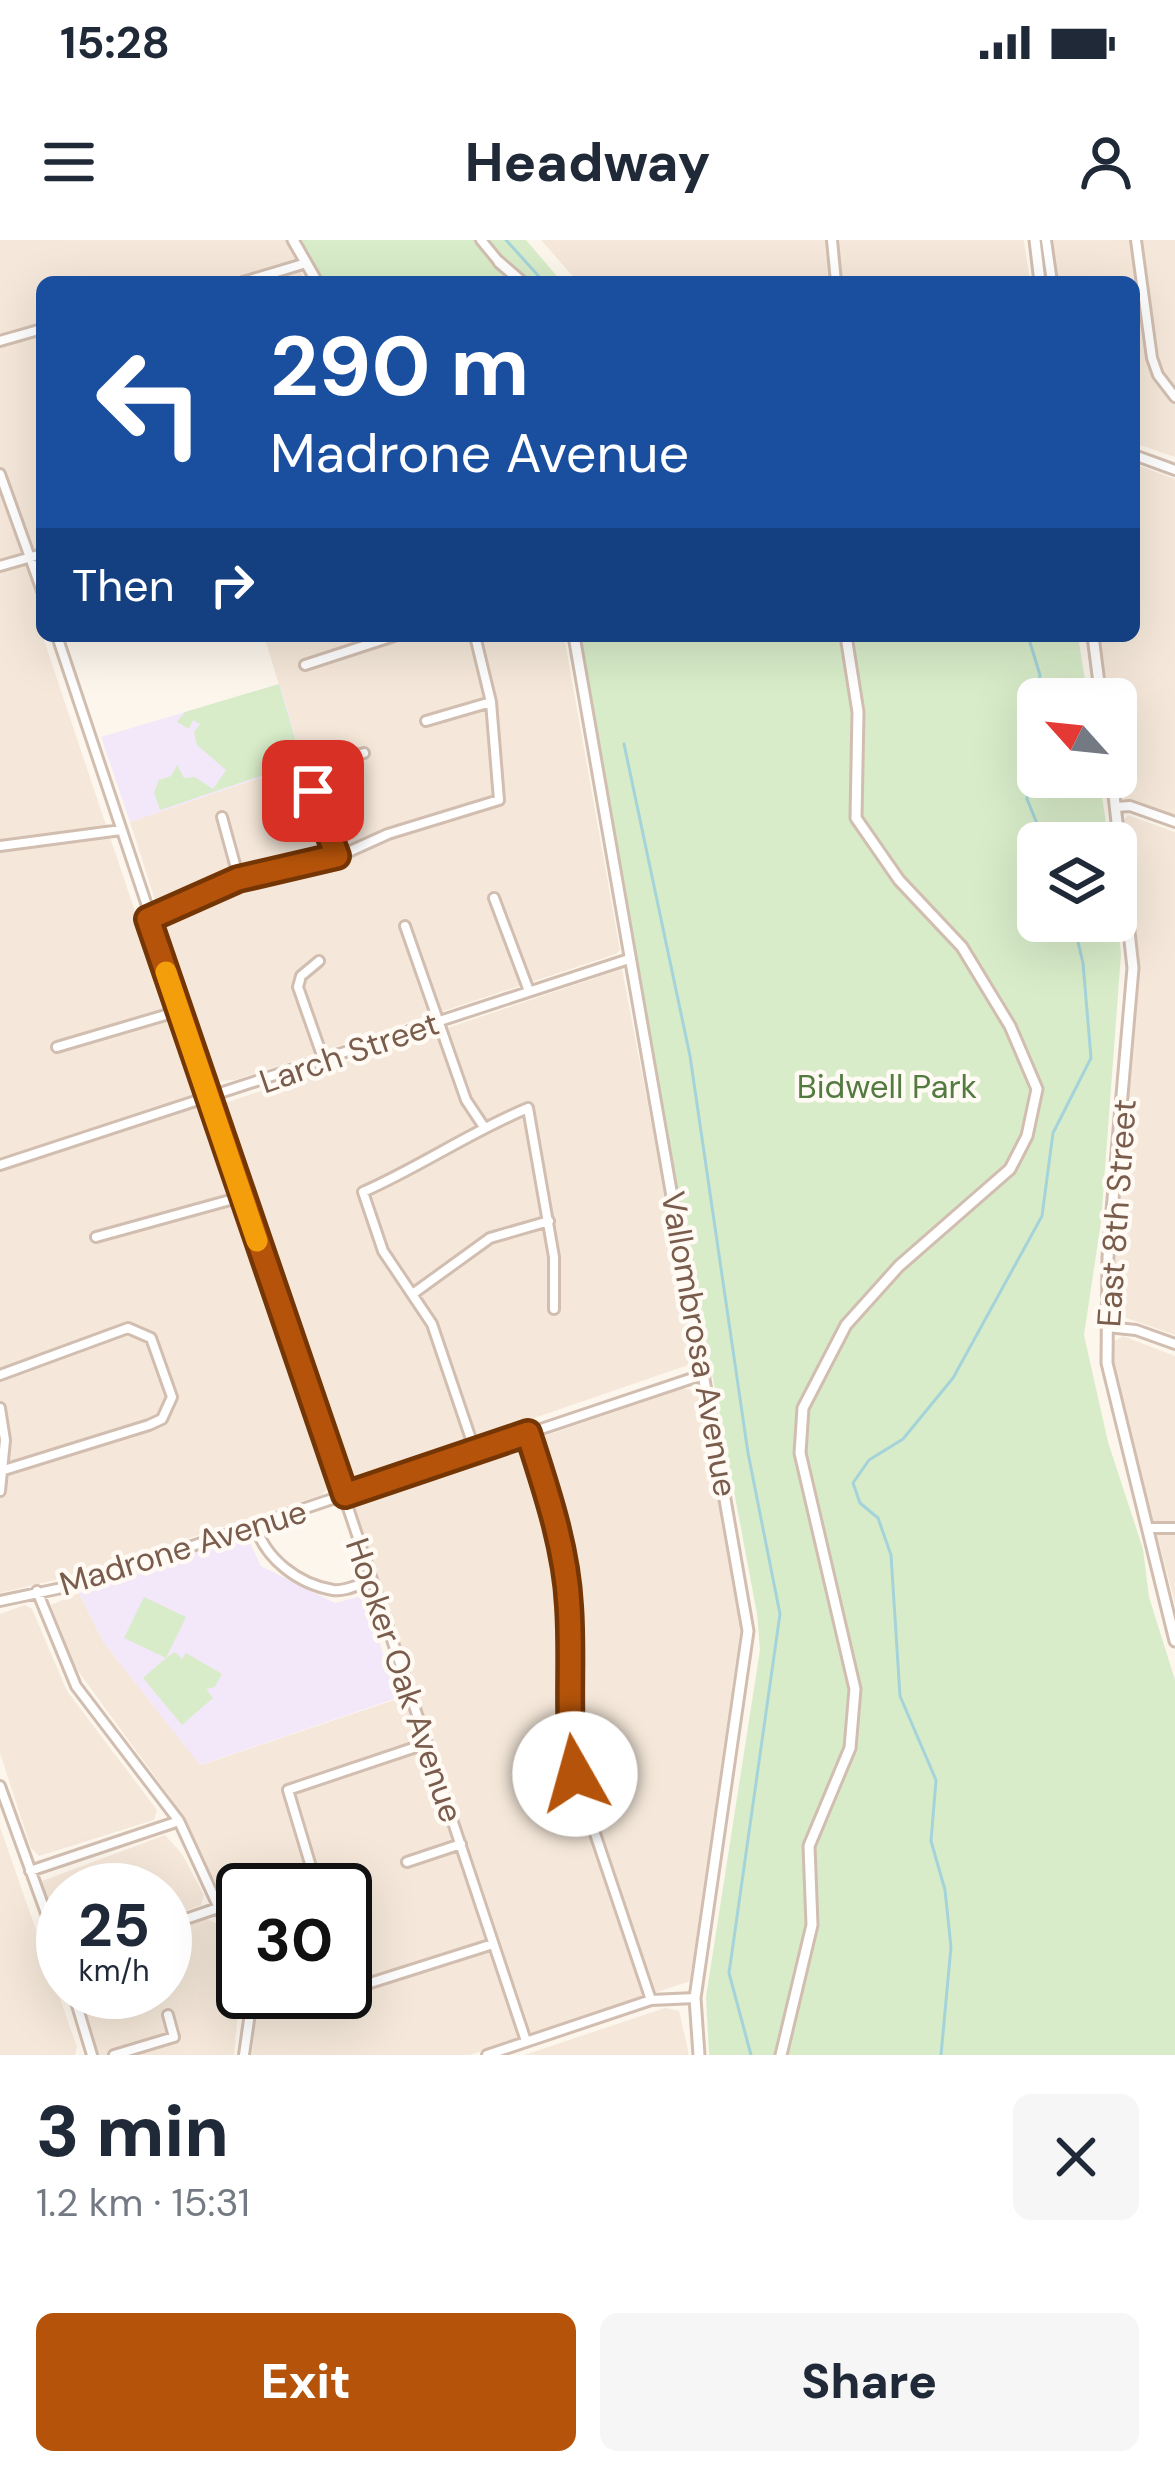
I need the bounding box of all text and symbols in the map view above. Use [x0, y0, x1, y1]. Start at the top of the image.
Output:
text: 15:28 [60, 13, 170, 72]
text: Headway [465, 127, 710, 198]
icon: menu [36, 129, 102, 195]
icon: person [1073, 129, 1139, 195]
text: 290 m [270, 312, 529, 421]
icon: left [72, 324, 228, 480]
text: Madrone Avenue [270, 418, 689, 489]
icon: right [199, 552, 265, 618]
text: Then [72, 556, 175, 615]
north arrow [1017, 678, 1137, 798]
map controls [1017, 678, 1137, 942]
pin [262, 740, 364, 842]
icon: arrive [280, 758, 346, 824]
button: layers [1017, 822, 1137, 942]
street label: Larch Street [254, 1002, 445, 1103]
park label: Bidwell Park [797, 1065, 978, 1108]
street label: East 8th Street [1087, 1098, 1146, 1328]
street label: Vallombrosa Avenue [651, 1188, 748, 1500]
street label: Madrone Avenue [54, 1489, 312, 1605]
street label: Hooker Oak Avenue [336, 1532, 473, 1828]
position arrow [512, 1711, 638, 1837]
speed limit sign: 30 [216, 1863, 372, 2019]
text: 25 [78, 1886, 150, 1965]
text: km/h [79, 1951, 149, 1990]
text: 3 min [36, 2085, 229, 2178]
button: close [1013, 2094, 1139, 2220]
text: 1.2 km · 15:31 [36, 2177, 250, 2228]
button: Exit [36, 2313, 576, 2451]
button: Share [600, 2313, 1139, 2451]

